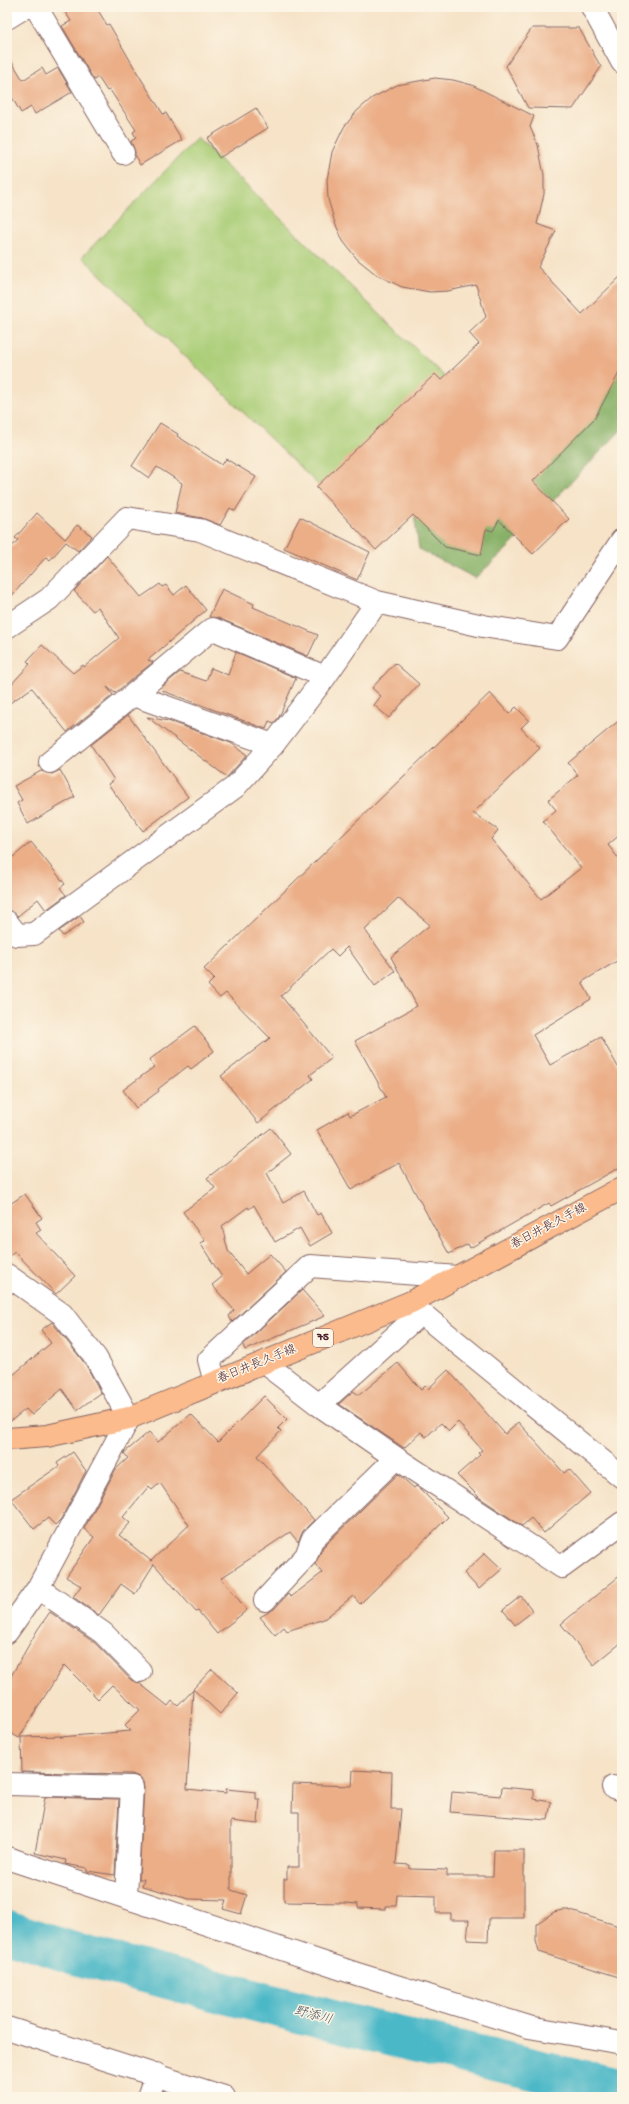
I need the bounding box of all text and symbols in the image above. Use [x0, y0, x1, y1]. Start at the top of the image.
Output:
street label: 春日井長久手線 [508, 1200, 589, 1253]
road number: 75 [313, 1329, 333, 1347]
street label: 春日井長久手線 [215, 1342, 299, 1387]
water label: 野添川 [292, 2003, 334, 2028]

